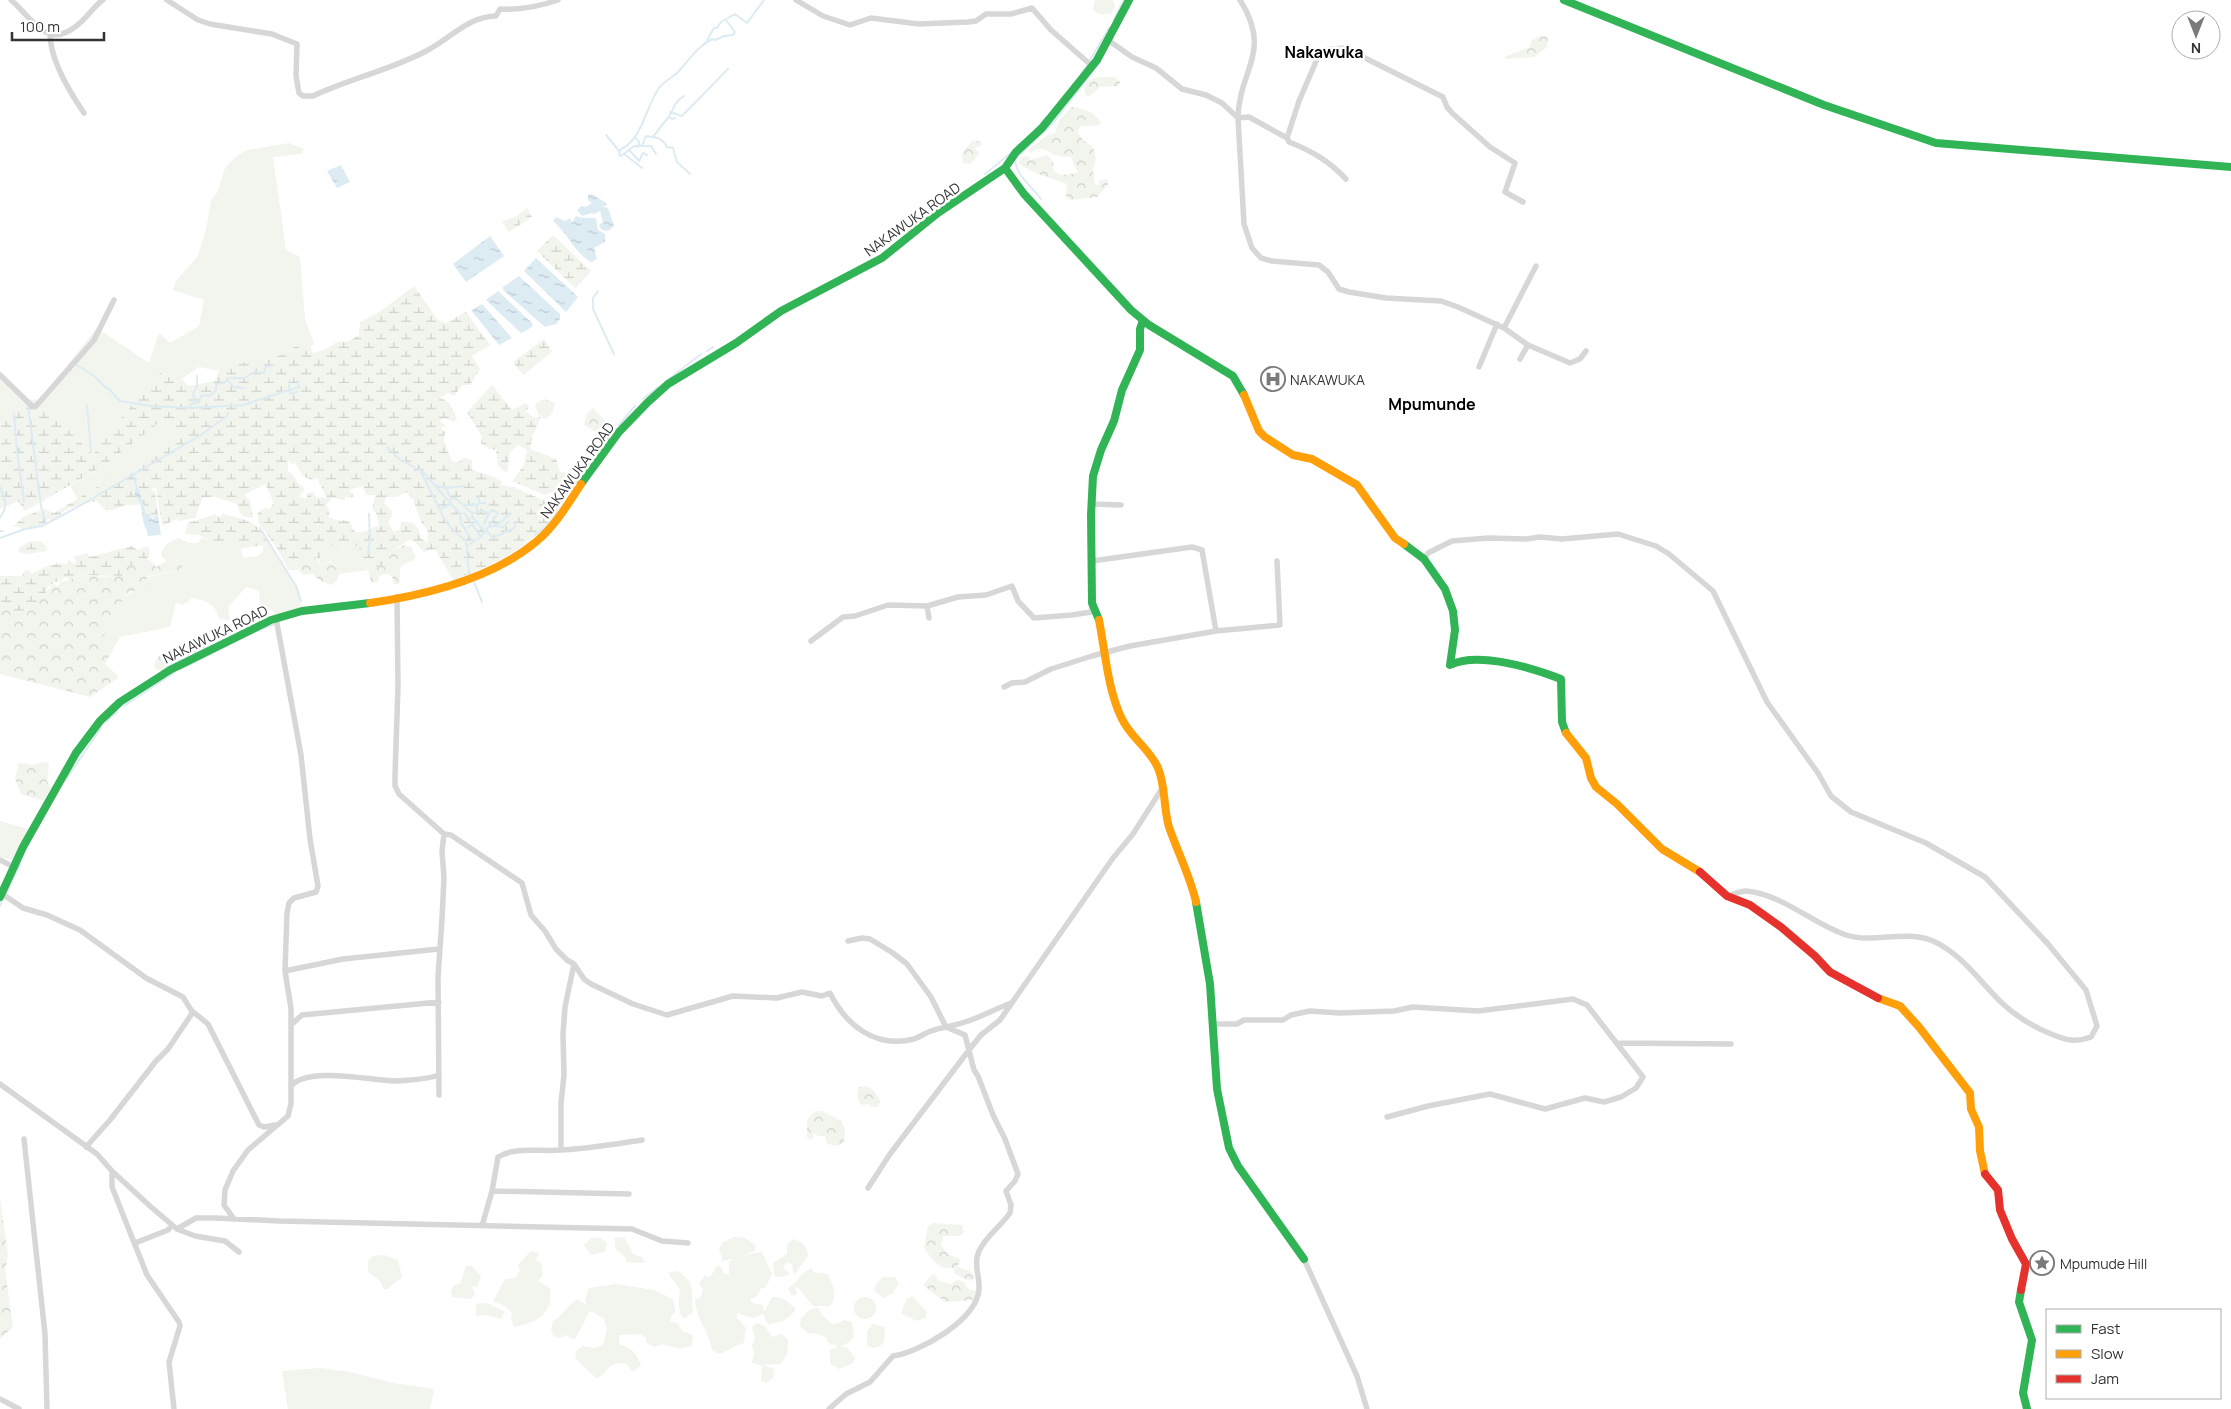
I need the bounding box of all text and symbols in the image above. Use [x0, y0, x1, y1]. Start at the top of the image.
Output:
scale bar [12, 10, 105, 42]
north arrow [2171, 10, 2221, 60]
text: 100 m [20, 16, 60, 37]
text: N [2191, 39, 2201, 58]
district label: Nakawuka [1285, 41, 1363, 63]
street label: NAKAWUKA ROAD [860, 178, 964, 260]
hospital icon: NAKAWUKA [1260, 366, 1286, 392]
place label: NAKAWUKA [1290, 370, 1365, 389]
district label: Mpumunde [1388, 393, 1476, 415]
street label: NAKAWUKA ROAD [536, 418, 618, 522]
street label: NAKAWUKA ROAD [159, 600, 271, 668]
place icon: Mpumude Hill [2029, 1250, 2055, 1276]
place label: Mpumude Hill [2060, 1254, 2147, 1273]
legend [2046, 1309, 2221, 1399]
text: Fast [2091, 1318, 2120, 1339]
text: Slow [2091, 1343, 2124, 1364]
text: Jam [2091, 1368, 2119, 1389]

